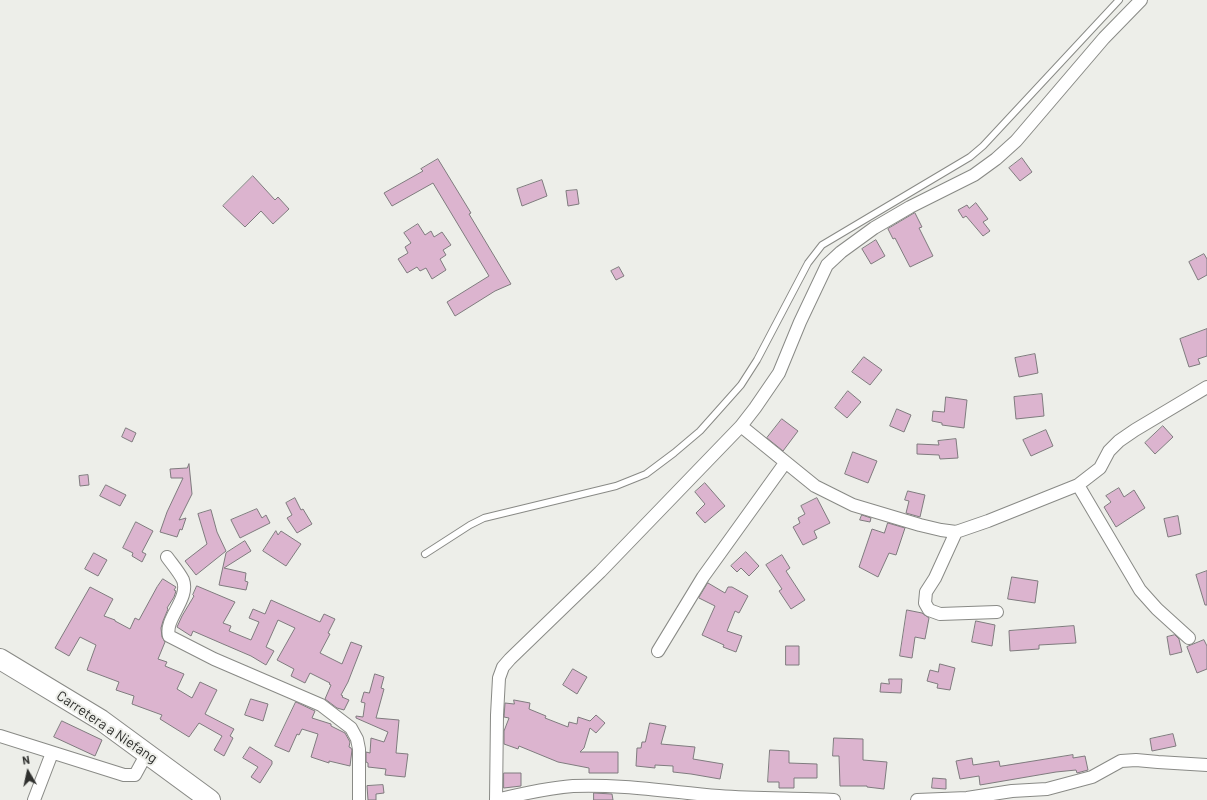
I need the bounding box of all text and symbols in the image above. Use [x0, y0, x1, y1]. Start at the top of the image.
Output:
street label: Carretera a Niefang [54, 687, 160, 767]
north arrow [8, 752, 48, 792]
text: N [21, 753, 31, 767]

